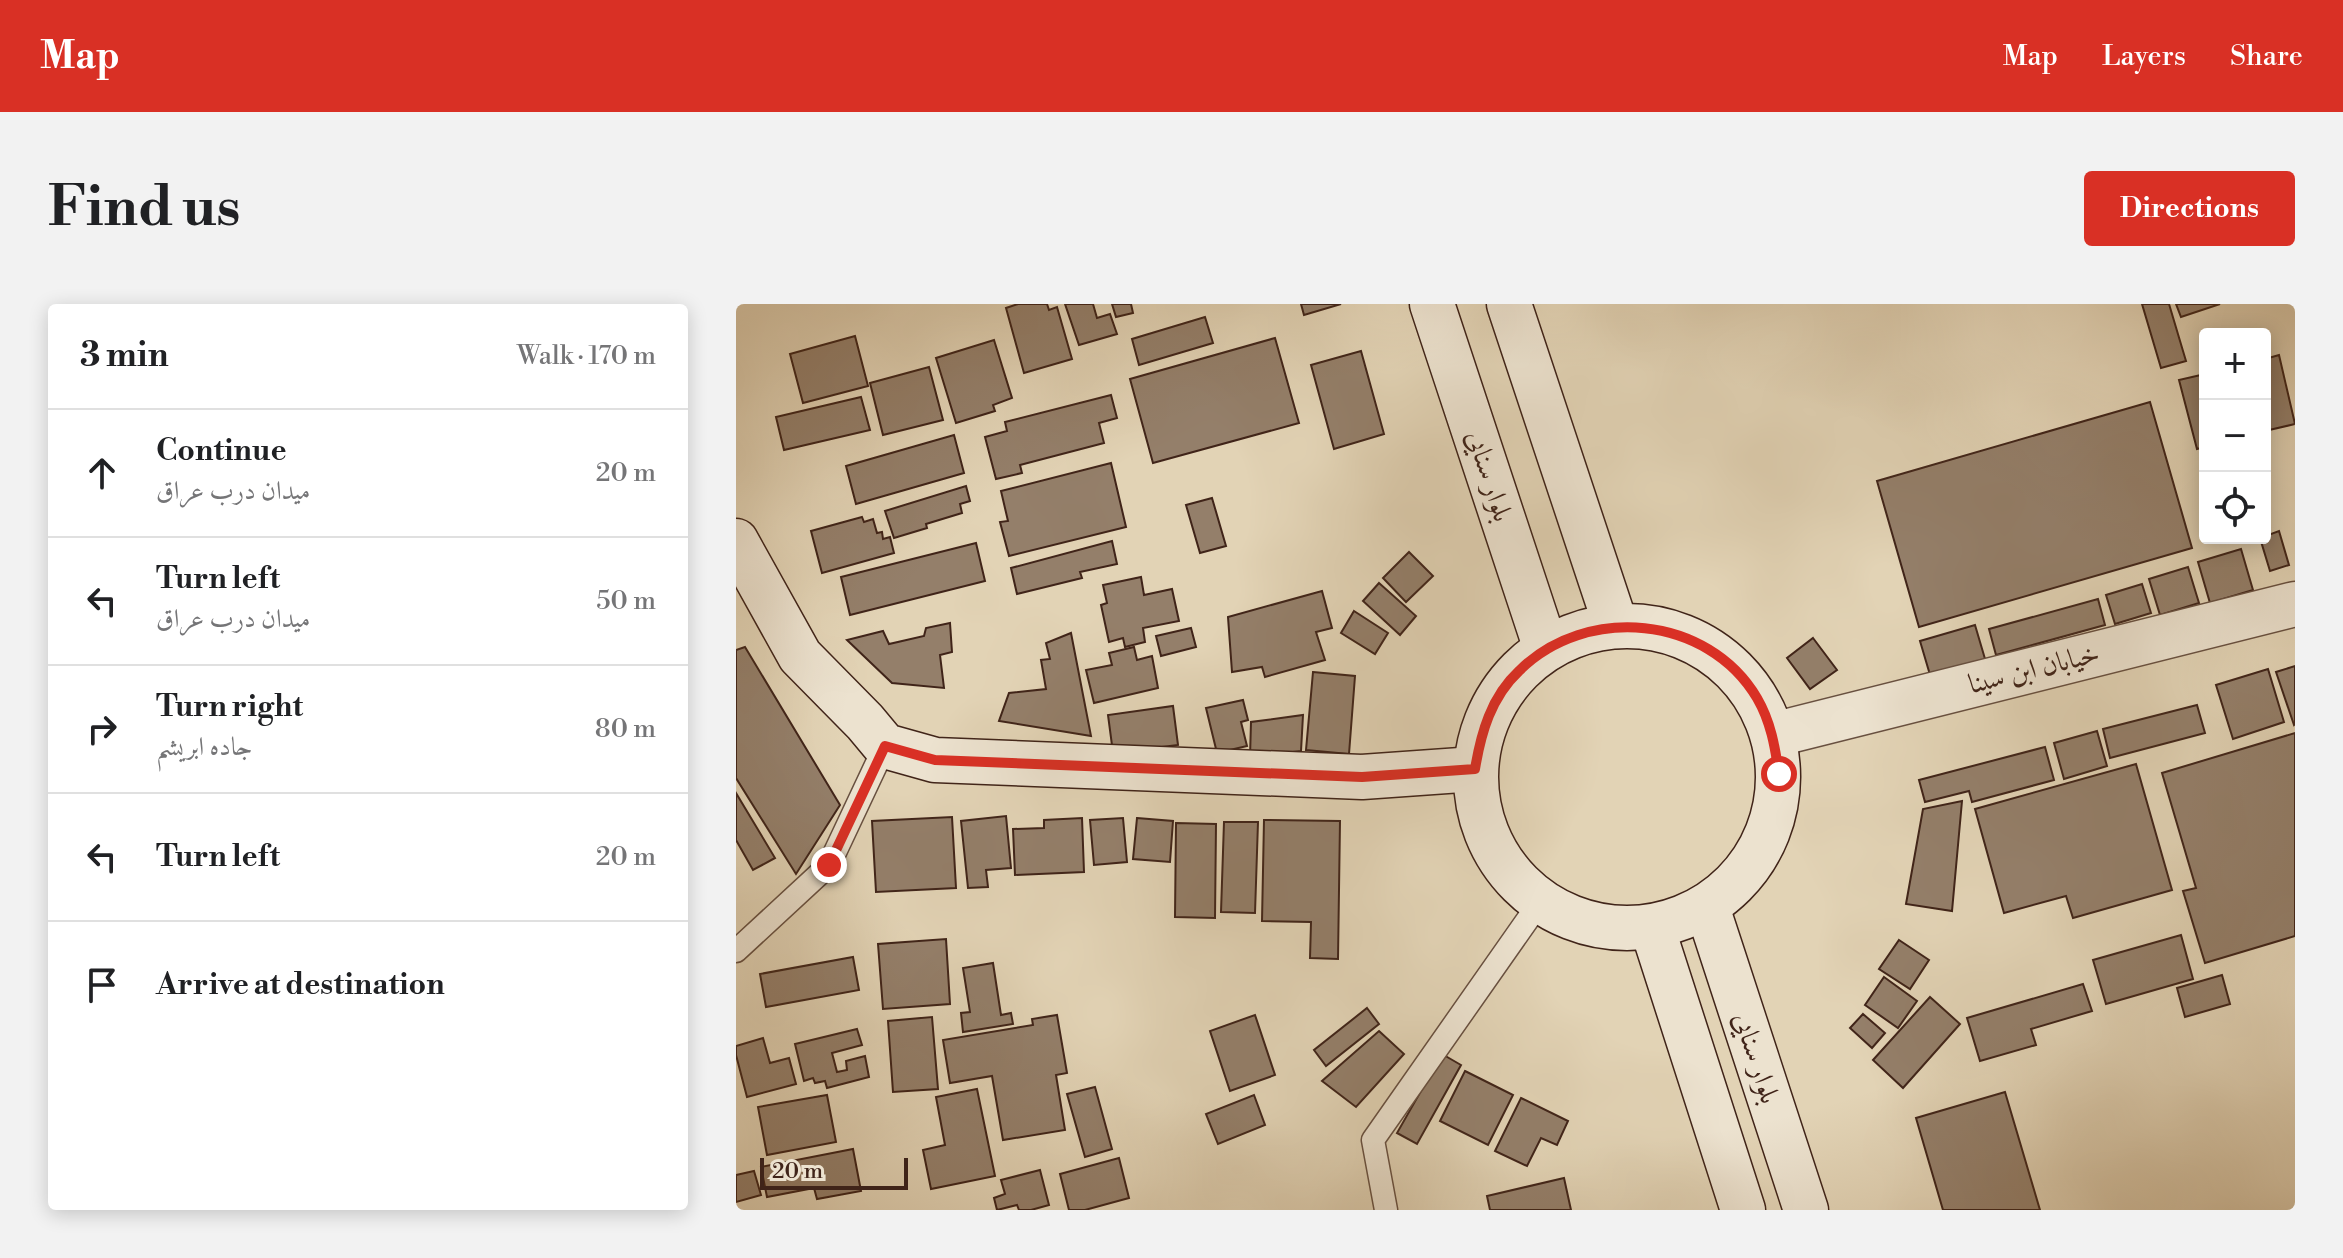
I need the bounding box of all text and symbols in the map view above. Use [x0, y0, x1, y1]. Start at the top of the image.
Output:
text: Map [40, 33, 120, 80]
text: Map [2003, 39, 2058, 74]
text: Layers [2102, 39, 2186, 74]
text: Share [2230, 39, 2303, 74]
button: Directions [2084, 171, 2295, 246]
text: Find us [48, 173, 241, 243]
map controls [2199, 328, 2271, 544]
button: + [2199, 328, 2271, 400]
text: 3 min [80, 335, 169, 377]
text: Walk · 170 m [517, 340, 656, 372]
button: − [2199, 400, 2271, 472]
street label: بلوار سنایی [1458, 426, 1520, 526]
text: Continue [156, 432, 287, 470]
icon: ahead [80, 451, 124, 495]
text: 20 m [596, 457, 656, 489]
button: locate [2199, 472, 2271, 544]
text: میدان درب عراق [156, 475, 310, 507]
text: Turn left [156, 560, 280, 598]
icon: left [80, 579, 124, 623]
text: 50 m [596, 585, 656, 617]
text: میدان درب عراق [156, 603, 310, 635]
street label: خیابان ابن سینا [1965, 636, 2103, 702]
text: Turn right [156, 688, 303, 726]
icon: right [80, 707, 124, 751]
text: 80 m [595, 713, 656, 745]
text: جاده ابریشم [156, 731, 252, 763]
route start [1761, 756, 1797, 792]
icon: left [80, 835, 124, 879]
text: Turn left [156, 838, 280, 876]
text: 20 m [596, 841, 656, 873]
route end [811, 847, 847, 883]
icon: arrive [80, 963, 124, 1007]
text: Arrive at destination [156, 966, 445, 1004]
street label: بلوار سنایی [1725, 1008, 1787, 1108]
scale bar [760, 1154, 908, 1190]
text: 20 m [772, 1158, 823, 1185]

